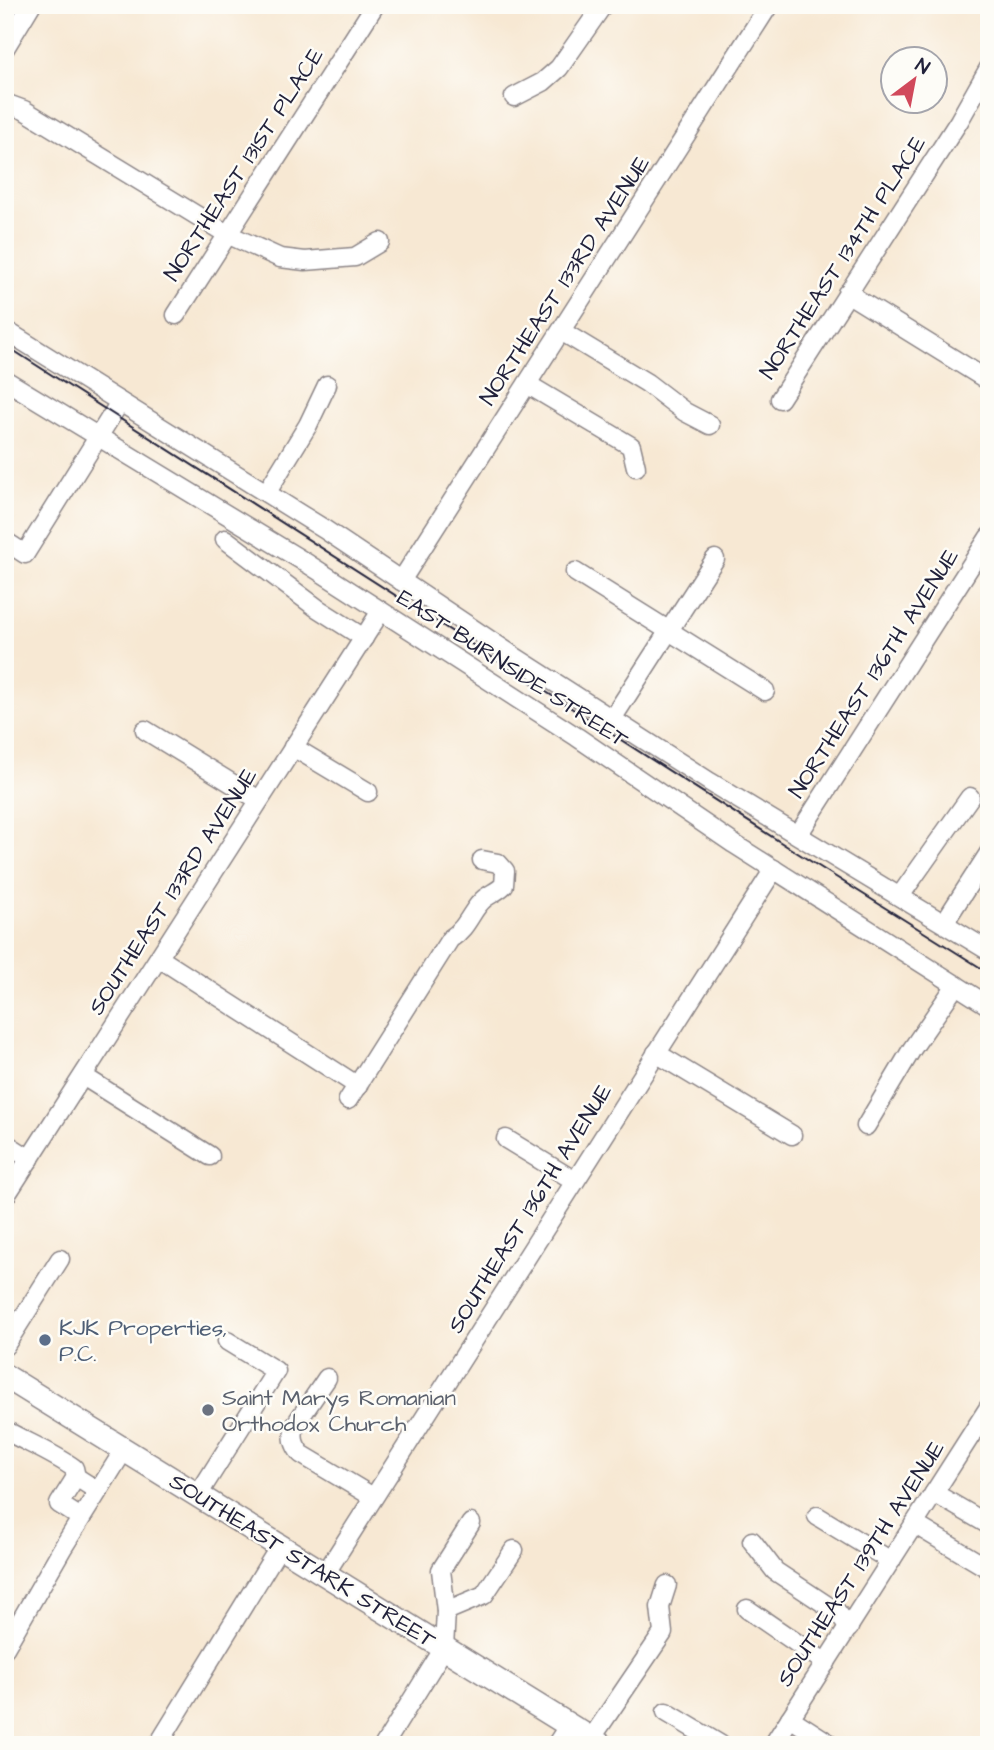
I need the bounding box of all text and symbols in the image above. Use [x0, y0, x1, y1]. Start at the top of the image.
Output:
street label: NORTHEAST 131ST PLACE [156, 41, 332, 287]
north arrow [878, 46, 948, 116]
text: N [910, 52, 934, 82]
street label: NORTHEAST 134TH PLACE [752, 129, 934, 385]
street label: NORTHEAST 133RD AVENUE [472, 149, 658, 412]
street label: NORTHEAST 136TH AVENUE [781, 542, 967, 804]
street label: EAST BURNSIDE STREET [391, 582, 635, 756]
street label: SOUTHEAST 133RD AVENUE [81, 761, 265, 1021]
street label: SOUTHEAST 136TH AVENUE [440, 1077, 620, 1339]
place label: KJK Properties, P.C. [59, 1312, 227, 1370]
marker: KJK Properties, P.C. [37, 1332, 53, 1348]
place label: Saint Marys Romanian Orthodox Church [222, 1382, 456, 1440]
marker: Saint Marys Romanian Orthodox Church [200, 1402, 216, 1418]
street label: SOUTHEAST 139TH AVENUE [769, 1434, 953, 1693]
street label: SOUTHEAST STARK STREET [163, 1466, 442, 1656]

